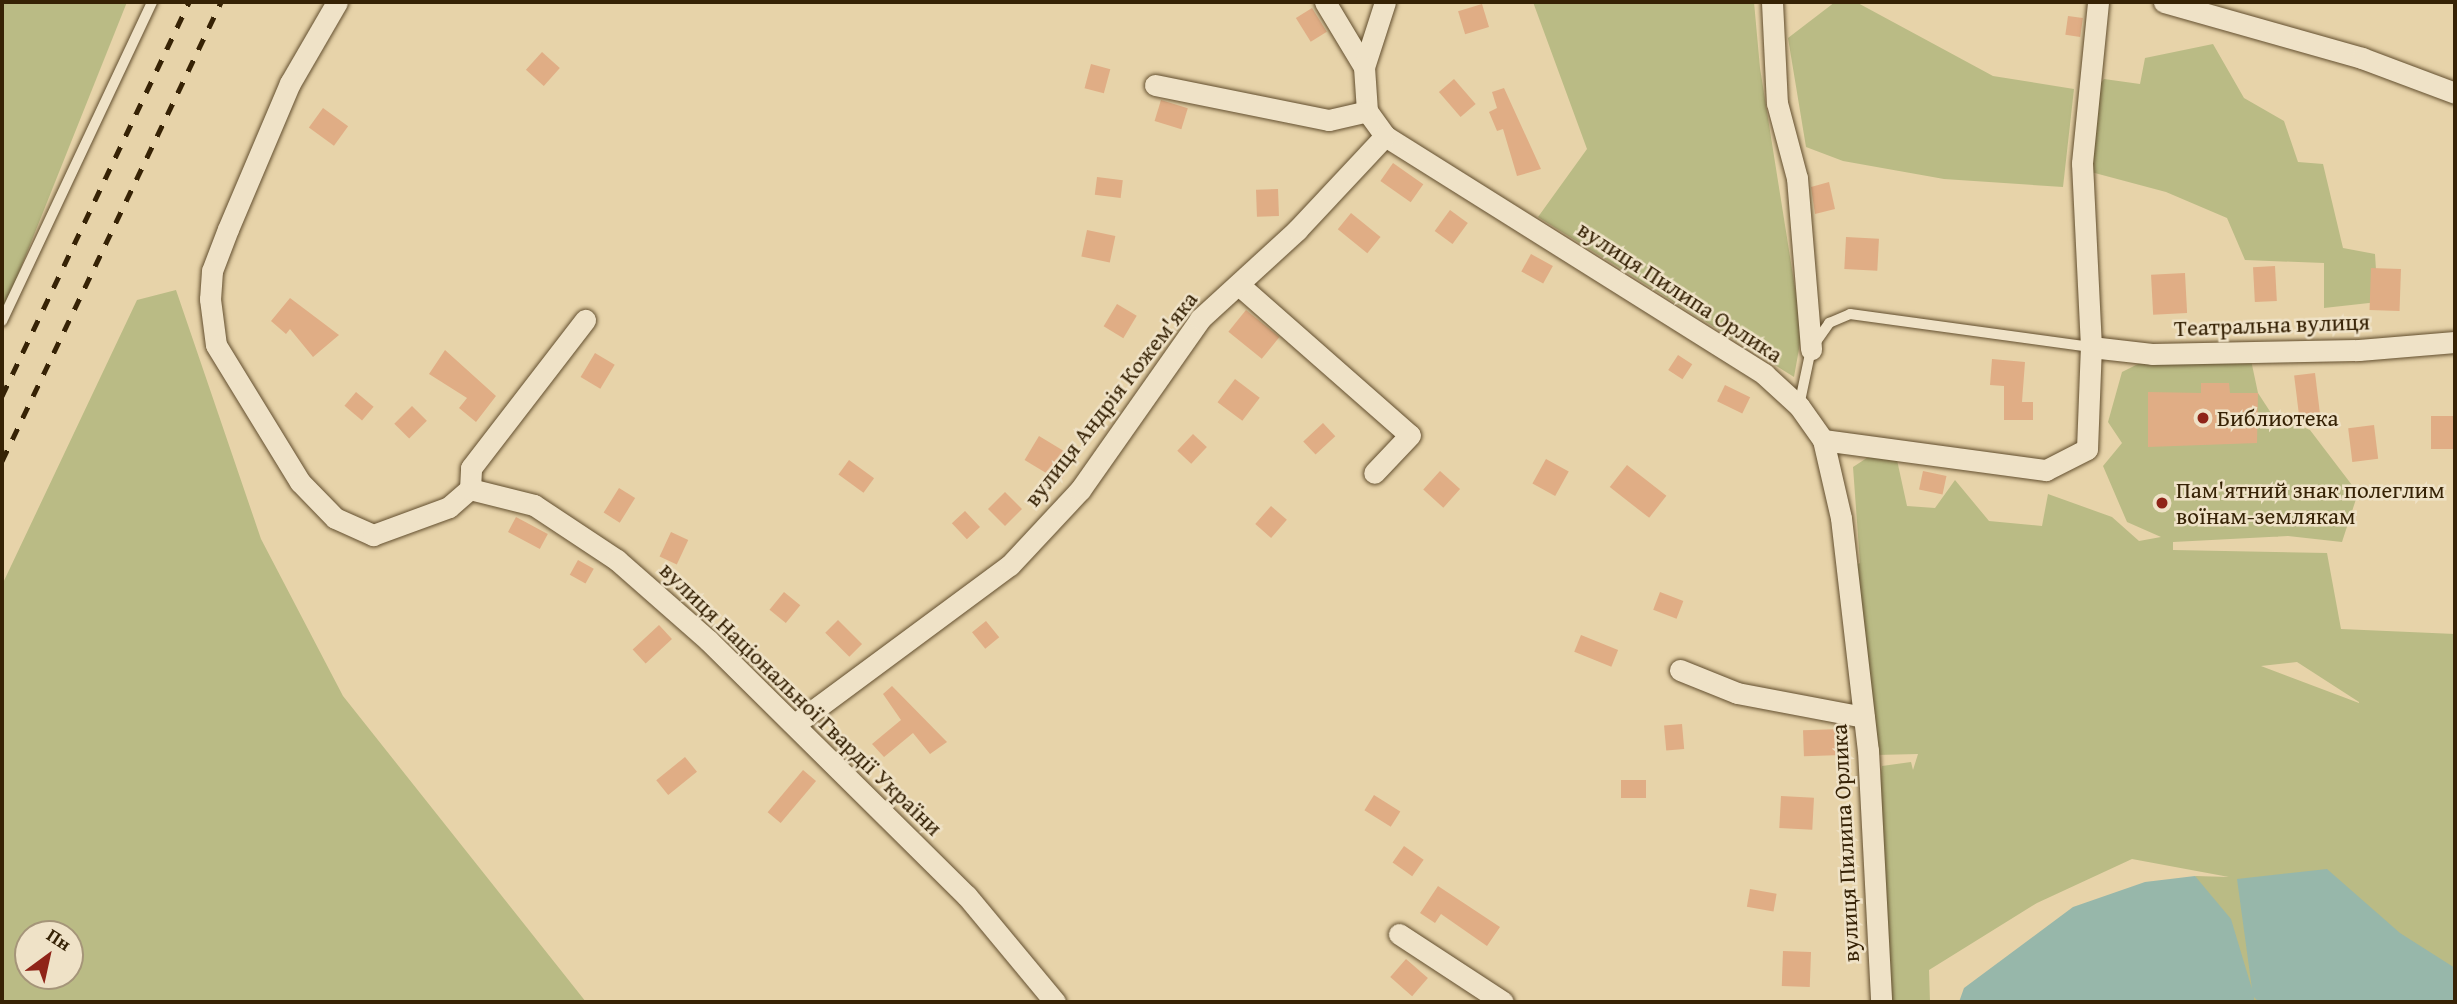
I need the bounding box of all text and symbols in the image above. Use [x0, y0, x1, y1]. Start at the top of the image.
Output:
street label: вулиця Пилипа Орлика [1572, 215, 1788, 369]
street label: вулиця Андрія Кожем'яка [1019, 286, 1203, 512]
street label: Театральна вулиця [2174, 308, 2370, 342]
place label: Библиотека [2217, 404, 2338, 432]
marker: Библиотека [2195, 410, 2211, 426]
place label: Пам'ятний знак полеглим воїнам-землякам [2176, 476, 2445, 530]
marker: Пам'ятний знак полеглим воїнам-землякам [2154, 495, 2170, 511]
street label: вулиця Національної Гвардії України [654, 557, 948, 841]
street label: вулиця Пилипа Орлика [1825, 723, 1865, 963]
north arrow [14, 920, 84, 990]
text: Пн [41, 921, 77, 957]

